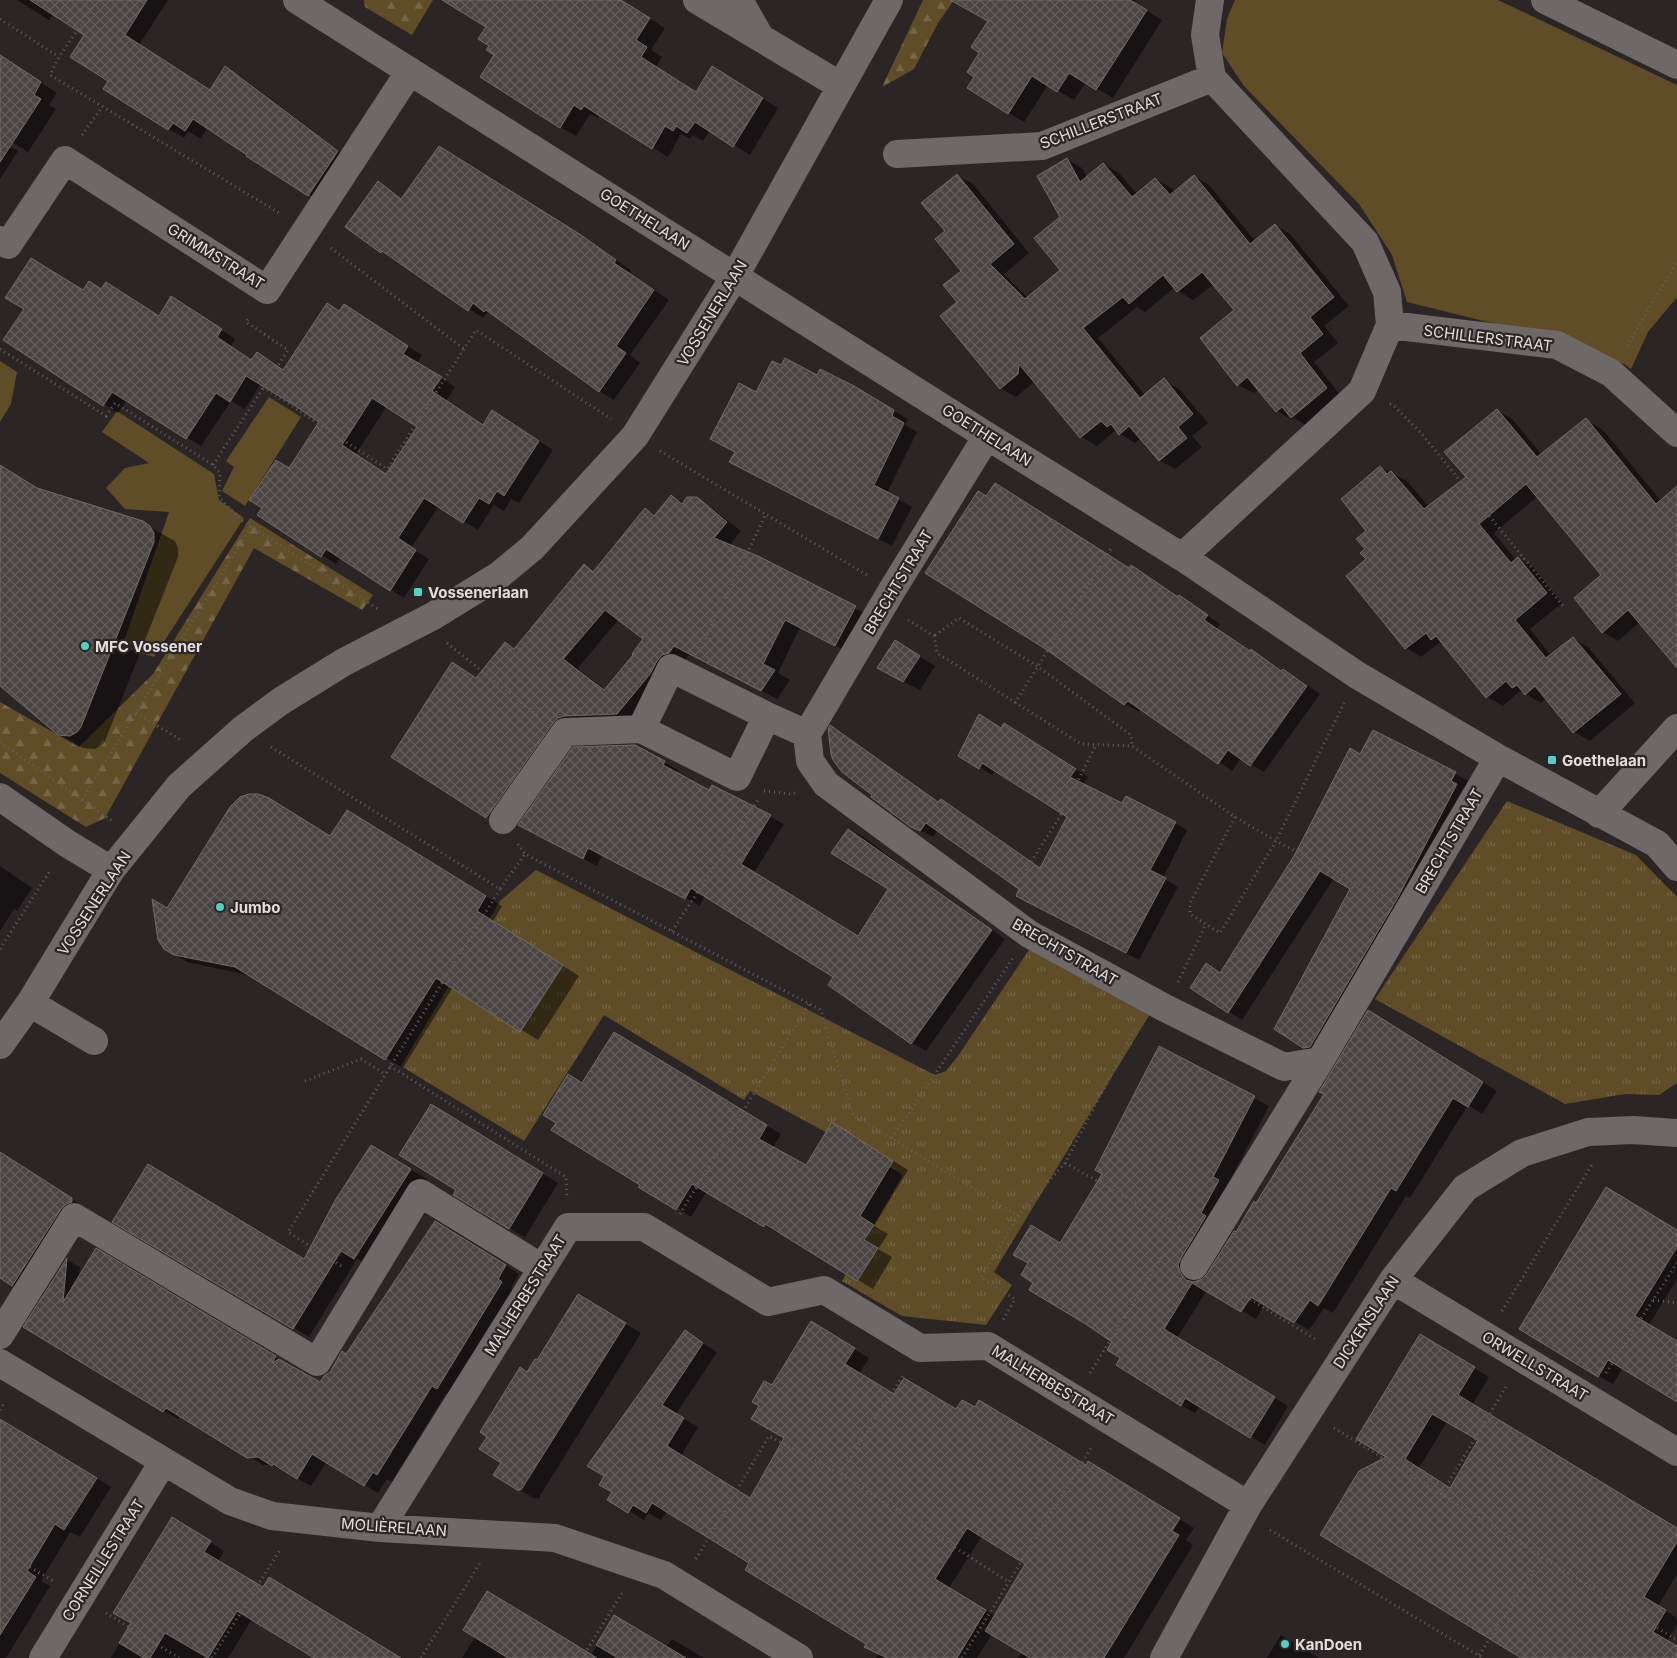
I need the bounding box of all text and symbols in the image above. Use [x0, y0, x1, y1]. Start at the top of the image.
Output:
street label: SCHILLERSTRAAT [1037, 89, 1165, 153]
street label: GOETHELAAN [597, 184, 693, 254]
street label: GRIMMSTRAAT [164, 219, 268, 293]
street label: VOSSENERLAAN [673, 257, 751, 369]
street label: SCHILLERSTRAAT [1422, 321, 1554, 355]
street label: GOETHELAAN [939, 400, 1035, 470]
street label: BRECHTSTRAAT [859, 526, 937, 638]
place label: Vossenerlaan [428, 583, 529, 602]
marker: Vossenerlaan [412, 586, 424, 598]
place label: MFC Vossener [95, 637, 202, 656]
marker: MFC Vossener [79, 640, 91, 652]
place label: Goethelaan [1562, 751, 1646, 770]
marker: Goethelaan [1546, 754, 1558, 766]
street label: BRECHTSTRAAT [1411, 785, 1487, 897]
street label: VOSSENERLAAN [53, 847, 135, 959]
place label: Jumbo [230, 898, 280, 917]
marker: Jumbo [214, 901, 226, 913]
street label: BRECHTSTRAAT [1009, 914, 1121, 990]
street label: MALHERBESTRAAT [480, 1231, 570, 1359]
street label: DICKENSLAAN [1329, 1272, 1403, 1372]
street label: ORWELLSTRAAT [1479, 1327, 1591, 1405]
street label: MALHERBESTRAAT [988, 1341, 1118, 1429]
street label: CORNEILLESTRAAT [58, 1495, 148, 1625]
street label: MOLIÈRELAAN [341, 1514, 447, 1540]
place label: KanDoen [1295, 1635, 1362, 1654]
marker: KanDoen [1279, 1638, 1291, 1650]

